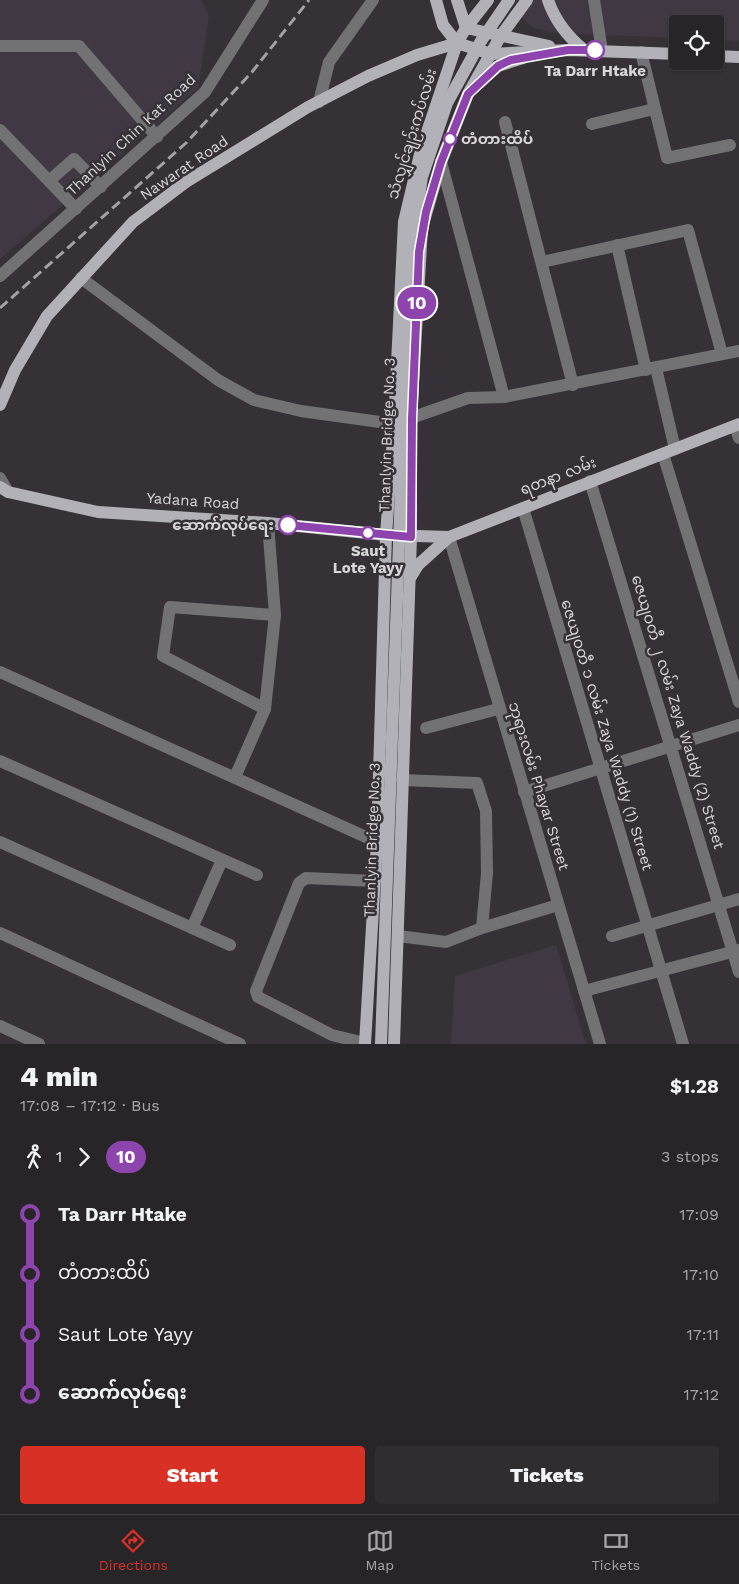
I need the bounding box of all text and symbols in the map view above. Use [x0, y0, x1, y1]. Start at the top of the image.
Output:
map controls [669, 15, 724, 70]
button: locate [669, 15, 724, 70]
marker: Ta Darr Htake [585, 40, 605, 60]
place label: Ta Darr Htake [544, 62, 646, 80]
street label: သံလျှင်ချဉ်းကပ်လမ်း [383, 66, 443, 202]
street label: Thanlyin Chin Kat Road [63, 70, 199, 200]
place label: တံတားထိပ် [461, 129, 533, 148]
street label: Nawarat Road [137, 132, 231, 204]
marker: တံတားထိပ် [443, 132, 457, 146]
line badge: 10 [394, 287, 440, 319]
text: 10 [407, 292, 427, 313]
street label: Thanlyin Bridge No. 3 [375, 357, 399, 513]
street label: ရတနာ လမ်း [517, 452, 600, 502]
street label: Yadana Road [146, 489, 240, 513]
place label: ဆောက်လုပ်ရေး [172, 515, 274, 537]
marker: ဆောက်လုပ်ရေး [278, 515, 298, 535]
marker: Saut Lote Yayy [361, 526, 375, 540]
place label: Saut Lote Yayy [333, 542, 404, 577]
street label: ဇေယျဝတီ ၂ လမ်း Zaya Waddy (2) Street [625, 573, 730, 853]
street label: ဇေယျဝတီ ၁ လမ်း Zaya Waddy (1) Street [554, 597, 658, 874]
street label: ဘုရားလမ်း Phayar Street [502, 699, 574, 874]
street label: Thanlyin Bridge No. 3 [360, 762, 384, 918]
text: 4 min [20, 1060, 98, 1093]
text: $1.28 [670, 1075, 719, 1098]
text: 17:08 – 17:12 · Bus [20, 1096, 160, 1115]
icon: walk [20, 1143, 48, 1171]
icon: forward [70, 1143, 98, 1171]
text: 10 [116, 1146, 136, 1167]
text: 1 [56, 1147, 62, 1166]
text: 3 stops [661, 1147, 719, 1166]
text: Ta Darr Htake [58, 1203, 187, 1226]
text: 17:09 [679, 1205, 719, 1224]
text: တံတားထိပ် [58, 1261, 150, 1284]
text: 17:10 [683, 1265, 719, 1284]
text: Saut Lote Yayy [58, 1323, 193, 1346]
text: 17:11 [687, 1325, 719, 1344]
text: ဆောက်လုပ်ရေး [58, 1381, 187, 1404]
text: 17:12 [683, 1385, 719, 1404]
button: Start [20, 1446, 365, 1504]
button: Tickets [375, 1446, 719, 1504]
tab: Directions [99, 1527, 168, 1573]
tab: Map [366, 1527, 394, 1573]
tab: Tickets [592, 1527, 640, 1573]

